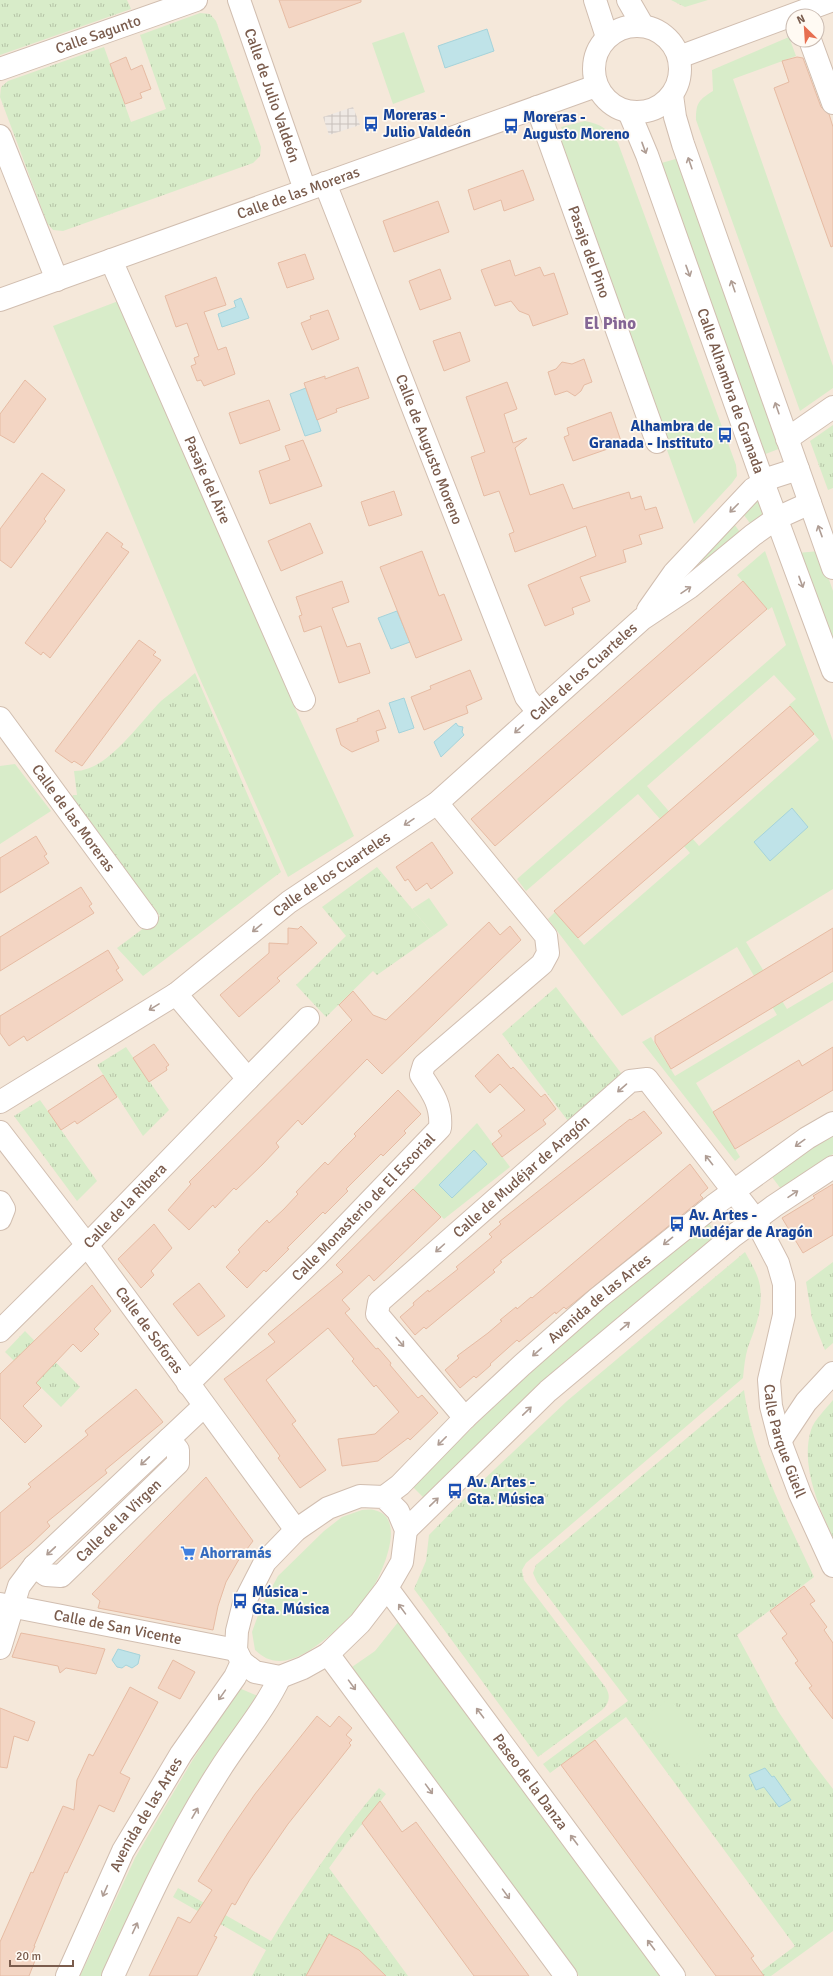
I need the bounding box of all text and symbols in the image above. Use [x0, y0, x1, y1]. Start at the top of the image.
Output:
north arrow [785, 8, 825, 48]
street label: Calle Sagunto [53, 11, 143, 58]
text: N [795, 12, 807, 27]
street label: Calle de Julio Valdeón [241, 26, 304, 165]
place label: Moreras - Julio Valdeón [383, 106, 471, 141]
place label: Moreras - Augusto Moreno [523, 108, 630, 143]
bus stop icon: Moreras - Julio Valdeón [362, 115, 380, 133]
bus stop icon: Moreras - Augusto Moreno [502, 117, 520, 135]
one-way arrow [641, 142, 649, 154]
one-way arrow [686, 157, 693, 170]
street label: Calle de las Moreras [235, 162, 362, 223]
street label: Pasaje del Pino [564, 203, 614, 301]
one-way arrow [685, 264, 692, 277]
one-way arrow [729, 280, 737, 292]
street label: Calle Alhambra de Granada [693, 306, 768, 476]
district label: El Pino [584, 313, 636, 334]
street label: Calle de Augusto Moreno [392, 372, 467, 527]
one-way arrow [772, 403, 780, 415]
place label: Alhambra de Granada - Instituto [589, 417, 713, 452]
bus stop icon: Alhambra de Granada - Instituto [716, 426, 734, 444]
street label: Pasaje del Aire [180, 433, 235, 527]
one-way arrow [729, 503, 739, 513]
one-way arrow [815, 525, 823, 537]
one-way arrow [798, 576, 805, 589]
one-way arrow [681, 586, 692, 594]
street label: Calle de los Cuarteles [526, 618, 641, 724]
one-way arrow [514, 725, 525, 734]
street label: Calle de las Moreras [28, 761, 119, 876]
one-way arrow [404, 818, 415, 826]
street label: Calle de los Cuarteles [269, 828, 394, 921]
one-way arrow [252, 924, 262, 933]
one-way arrow [148, 1004, 160, 1012]
one-way arrow [617, 1084, 627, 1093]
street label: Calle de Mudéjar de Aragón [449, 1112, 593, 1242]
street label: Calle Monasterio de El Escorial [288, 1130, 439, 1285]
one-way arrow [794, 1139, 805, 1147]
one-way arrow [705, 1155, 714, 1166]
street label: Calle de la Ribera [80, 1159, 170, 1252]
one-way arrow [787, 1189, 799, 1197]
place label: Av. Artes - Mudéjar de Aragón [689, 1206, 813, 1241]
bus stop icon: Av. Artes - Mudéjar de Aragón [668, 1215, 686, 1233]
one-way arrow [662, 1236, 673, 1245]
one-way arrow [435, 1243, 445, 1253]
street label: Avenida de las Artes [544, 1250, 655, 1347]
street label: Calle de Soforas [112, 1283, 187, 1377]
one-way arrow [620, 1322, 631, 1331]
one-way arrow [395, 1337, 404, 1347]
one-way arrow [531, 1347, 542, 1356]
street label: Calle Parque Güell [760, 1383, 810, 1501]
one-way arrow [522, 1407, 532, 1416]
one-way arrow [438, 1436, 447, 1446]
one-way arrow [140, 1457, 150, 1466]
place label: Av. Artes - Gta. Música [467, 1473, 545, 1508]
street label: Calle de la Virgen [72, 1475, 165, 1566]
bus stop icon: Av. Artes - Gta. Música [446, 1482, 464, 1500]
one-way arrow [429, 1498, 439, 1507]
supermarket icon: Ahorramás [179, 1544, 197, 1562]
place label: Ahorramás [200, 1544, 272, 1562]
one-way arrow [45, 1546, 56, 1555]
place label: Música - Gta. Música [252, 1583, 330, 1618]
bus stop icon: Música - Gta. Música [231, 1592, 249, 1610]
one-way arrow [398, 1604, 406, 1615]
street label: Calle de San Vicente [52, 1606, 183, 1648]
one-way arrow [348, 1679, 356, 1690]
one-way arrow [218, 1690, 226, 1701]
one-way arrow [475, 1708, 484, 1719]
street label: Paseo de la Danza [489, 1730, 572, 1833]
street label: Avenida de las Artes [106, 1754, 186, 1874]
one-way arrow [425, 1784, 433, 1795]
one-way arrow [191, 1807, 199, 1819]
one-way arrow [569, 1835, 578, 1846]
one-way arrow [101, 1884, 108, 1896]
one-way arrow [502, 1888, 510, 1899]
one-way arrow [132, 1922, 139, 1934]
one-way arrow [647, 1939, 655, 1950]
scale bar [10, 1942, 73, 1968]
text: 20 m [16, 1949, 41, 1964]

